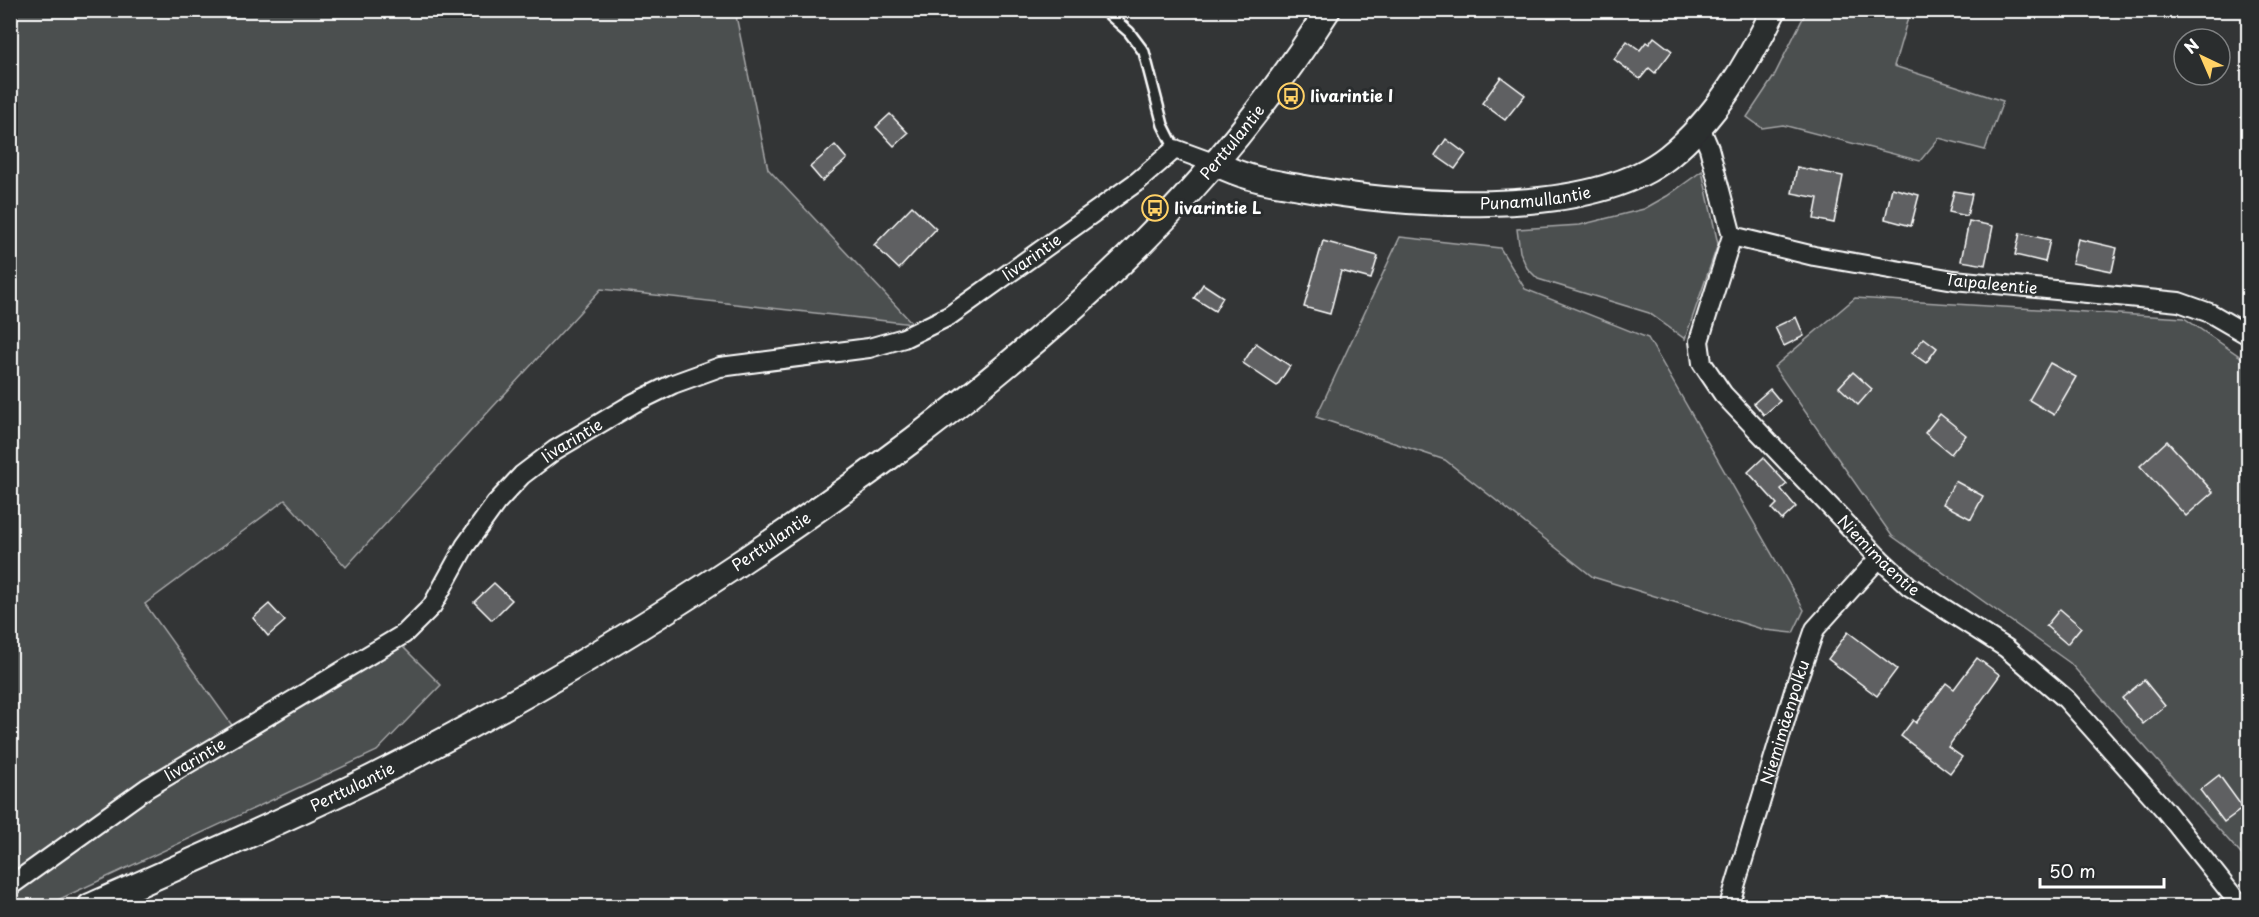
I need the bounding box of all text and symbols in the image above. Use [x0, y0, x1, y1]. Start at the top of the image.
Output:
north arrow [2172, 27, 2232, 87]
text: N [2178, 32, 2204, 59]
bus stop icon: Iivarintie I [1276, 81, 1306, 111]
place label: Iivarintie I [1310, 83, 1393, 107]
street label: Perttulantie [1193, 99, 1269, 184]
street label: Punamullantie [1480, 179, 1593, 214]
bus stop icon: Iivarintie L [1140, 193, 1170, 223]
place label: Iivarintie L [1174, 195, 1261, 219]
street label: Iivarintie [996, 227, 1066, 286]
street label: Taipaleentie [1943, 266, 2039, 299]
street label: Iivarintie [535, 412, 606, 468]
street label: Perttulantie [726, 505, 815, 576]
street label: Niemimäentie [1833, 509, 1925, 601]
street label: Niemimäenpolku [1753, 656, 1814, 787]
street label: Iivarintie [159, 731, 230, 786]
street label: Perttulantie [306, 755, 398, 817]
scale bar [2040, 851, 2164, 889]
text: 50 m [2049, 857, 2096, 884]

